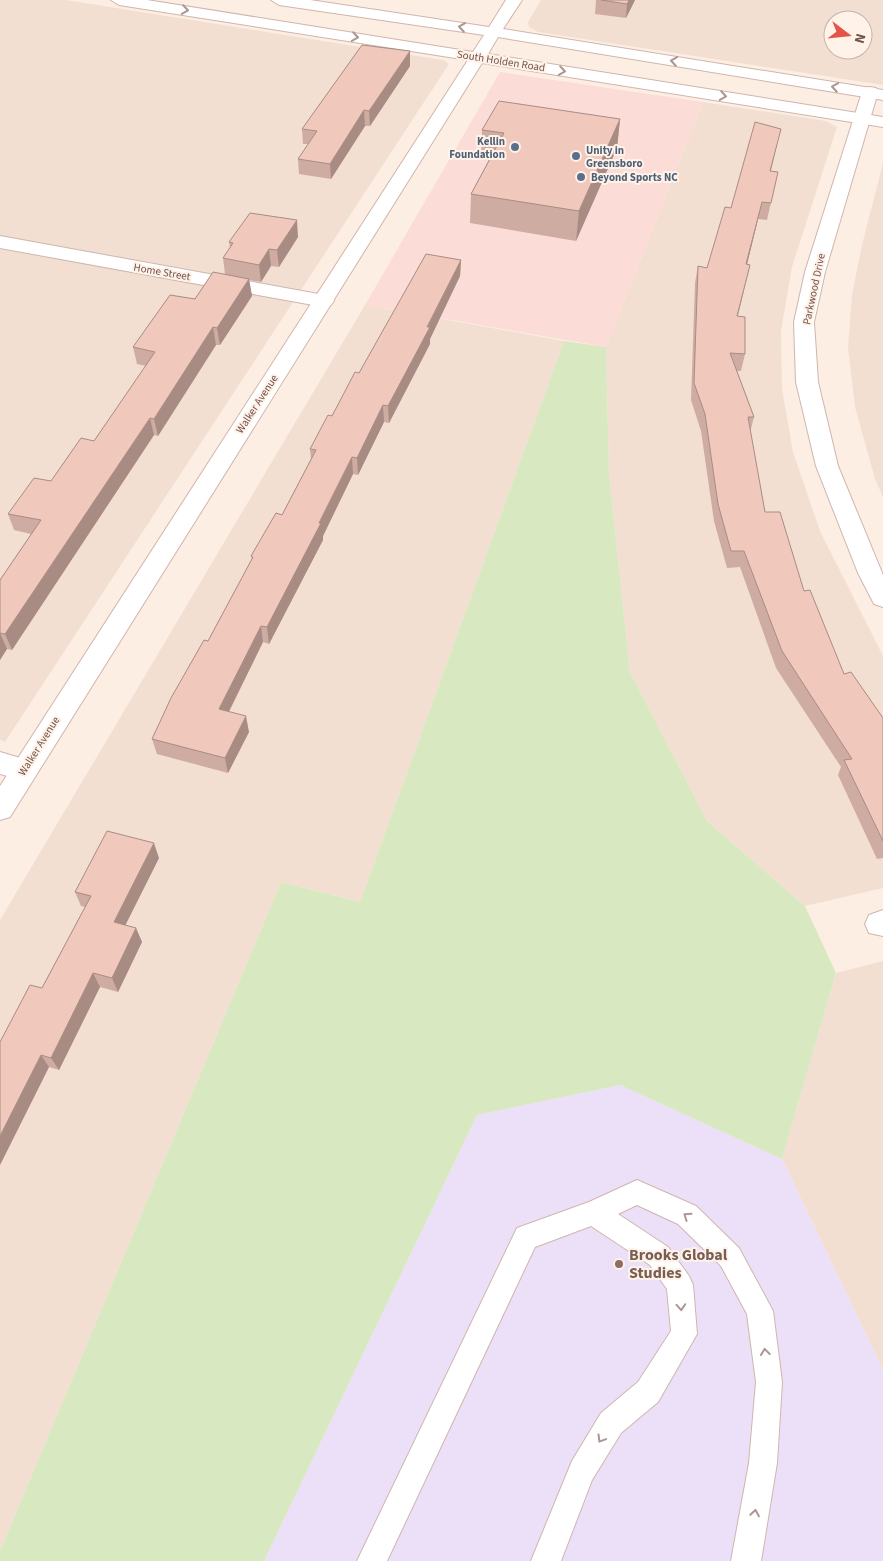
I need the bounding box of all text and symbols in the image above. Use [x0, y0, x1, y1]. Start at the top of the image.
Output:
one-way arrow [180, 5, 189, 15]
north arrow [823, 10, 873, 60]
one-way arrow [458, 22, 466, 33]
text: N [849, 31, 870, 46]
one-way arrow [350, 32, 359, 42]
street label: South Holden Road [456, 47, 546, 75]
one-way arrow [670, 56, 678, 67]
one-way arrow [558, 65, 567, 75]
one-way arrow [831, 82, 839, 92]
one-way arrow [718, 91, 727, 101]
place label: Kellin Foundation [449, 134, 505, 162]
marker: Kellin Foundation [509, 141, 521, 153]
place label: Unity in Greensboro [586, 143, 643, 171]
marker: Unity in Greensboro [570, 150, 582, 162]
place label: Beyond Sports NC [591, 170, 678, 185]
marker: Beyond Sports NC [575, 171, 587, 183]
street label: Parkwood Drive [799, 251, 829, 326]
street label: Home Street [132, 260, 192, 284]
street label: Walker Avenue [232, 371, 282, 436]
street label: Walker Avenue [15, 713, 64, 779]
one-way arrow [683, 1213, 693, 1222]
place label: Brooks Global Studies [629, 1244, 728, 1284]
marker: Brooks Global Studies [613, 1258, 625, 1270]
one-way arrow [676, 1303, 687, 1311]
one-way arrow [760, 1347, 771, 1355]
one-way arrow [598, 1434, 608, 1443]
one-way arrow [749, 1509, 759, 1517]

